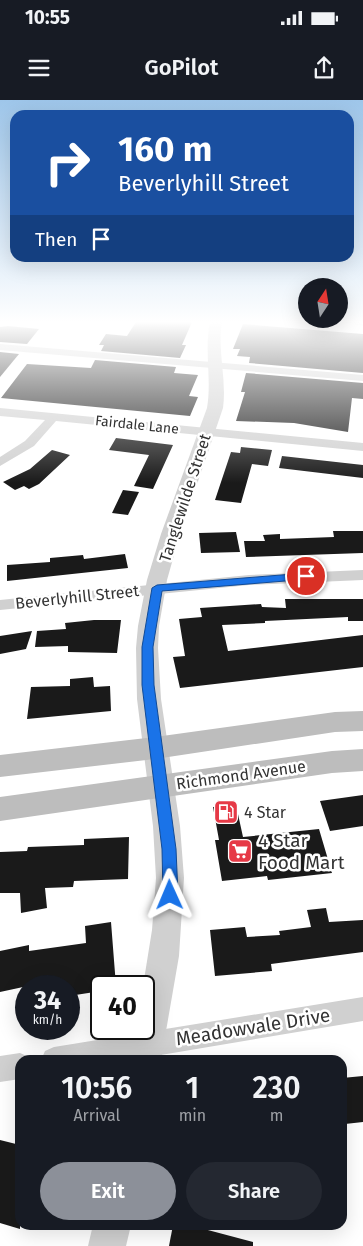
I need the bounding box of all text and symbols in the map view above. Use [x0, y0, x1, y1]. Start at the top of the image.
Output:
text: 10:55 [25, 6, 70, 29]
icon: menu [25, 54, 53, 82]
text: GoPilot [145, 54, 218, 81]
icon: share [310, 54, 338, 82]
text: 160 m [118, 128, 212, 170]
icon: right [35, 130, 100, 195]
text: Beverlyhill Street [118, 170, 289, 197]
icon: arrive [87, 225, 115, 253]
text: Then [35, 228, 77, 251]
north arrow [298, 278, 348, 328]
map controls [298, 278, 348, 328]
street label: Fairdale Lane [94, 412, 180, 438]
street label: Tanglewilde Street [155, 431, 215, 565]
pin [285, 555, 327, 597]
icon: arrive [292, 562, 320, 590]
street label: Beverlyhill Street [14, 581, 140, 613]
street label: Richmond Avenue [175, 757, 307, 793]
fuel station icon: 4 Star [213, 799, 239, 825]
place label: 4 Star [244, 803, 287, 822]
place label: 4 Star Food Mart [258, 829, 345, 874]
supermarket icon: 4 Star Food Mart [227, 838, 253, 864]
position arrow [143, 868, 195, 920]
speed limit sign: 40 [90, 975, 155, 1040]
text: 34 [34, 986, 61, 1016]
street label: Meadowvale Drive [174, 1003, 332, 1051]
text: km/h [33, 1013, 62, 1027]
text: 10:56 [61, 1070, 132, 1106]
text: 1 [186, 1070, 199, 1106]
text: 230 [253, 1070, 301, 1106]
text: Arrival [73, 1106, 120, 1125]
text: min [179, 1106, 206, 1125]
text: m [270, 1106, 283, 1125]
button: Exit [40, 1162, 176, 1220]
button: Share [186, 1162, 322, 1220]

